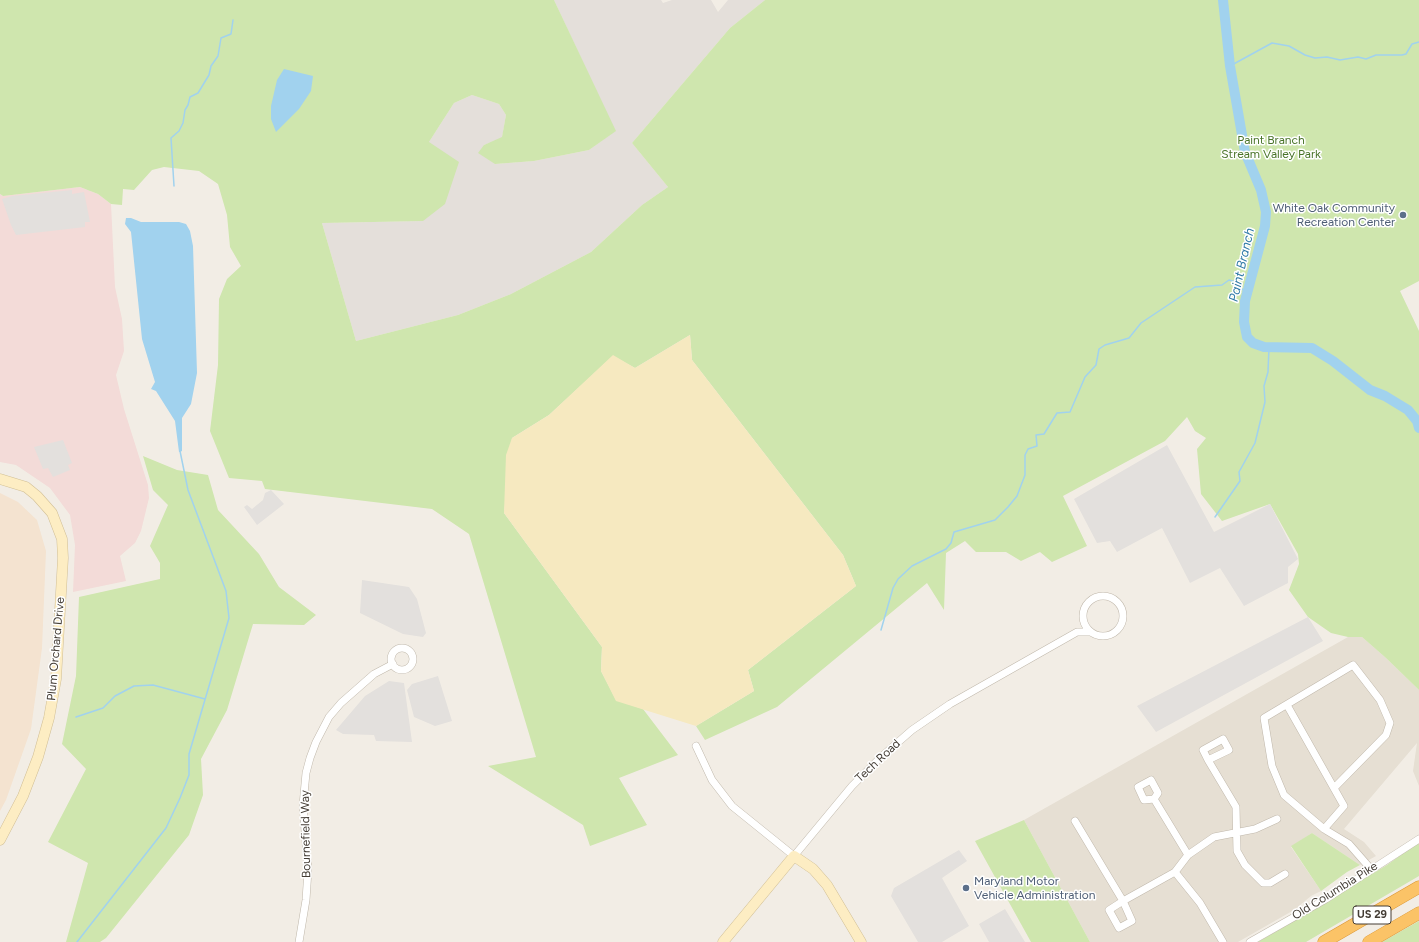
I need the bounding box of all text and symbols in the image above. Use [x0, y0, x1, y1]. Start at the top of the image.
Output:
park label: Paint Branch Stream Valley Park [1221, 133, 1321, 161]
place label: White Oak Community Recreation Center [1273, 201, 1395, 229]
marker: White Oak Community Recreation Center [1398, 210, 1408, 220]
water label: Paint Branch [1226, 227, 1258, 303]
street label: Plum Orchard Drive [44, 597, 68, 701]
street label: Tech Road [853, 737, 903, 785]
street label: Bournefield Way [298, 790, 314, 878]
street label: Old Columbia Pike [1290, 859, 1380, 923]
place label: Maryland Motor Vehicle Administration [974, 874, 1095, 902]
marker: Maryland Motor Vehicle Administration [961, 883, 971, 893]
road number: US 29 [1353, 906, 1391, 924]

